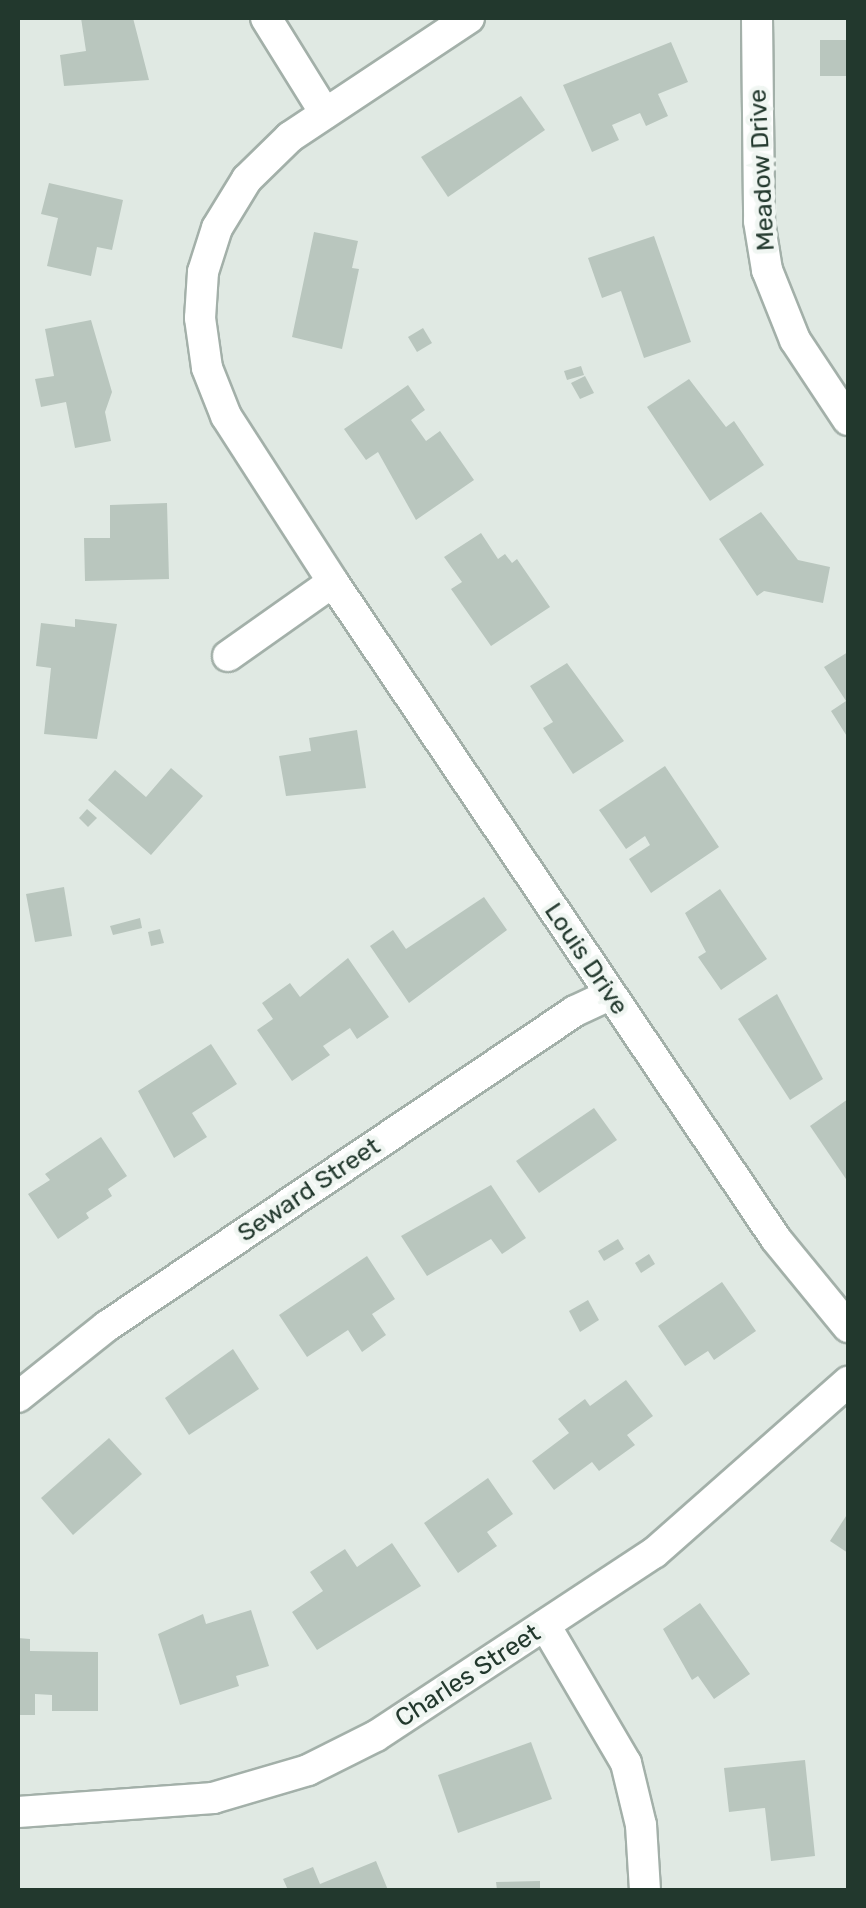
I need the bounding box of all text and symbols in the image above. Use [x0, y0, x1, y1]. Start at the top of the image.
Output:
street label: Meadow Drive [743, 88, 781, 252]
street label: Louis Drive [538, 897, 634, 1021]
street label: Seward Street [232, 1131, 386, 1249]
street label: Charles Street [390, 1618, 546, 1734]

